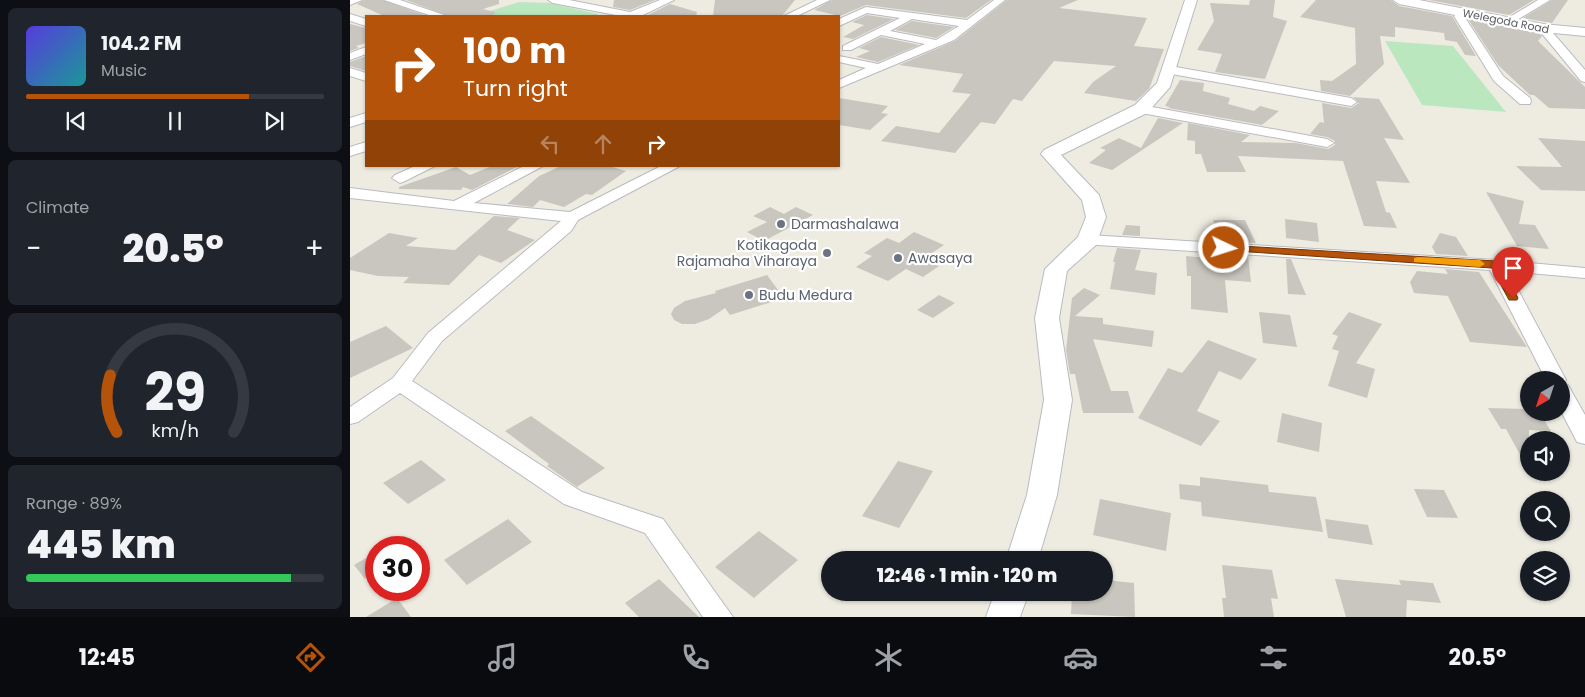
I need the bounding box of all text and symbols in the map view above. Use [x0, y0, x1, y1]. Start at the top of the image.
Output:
street label: Welegoda Road [1461, 5, 1551, 37]
text: 100 m [463, 26, 566, 75]
text: 104.2 FM [101, 30, 181, 57]
icon: right [380, 35, 445, 100]
text: Music [101, 59, 147, 82]
text: Turn right [463, 73, 568, 104]
icon: previous [62, 107, 90, 135]
icon: pause [161, 107, 189, 135]
icon: next [260, 107, 288, 135]
icon: left [536, 130, 564, 158]
icon: ahead [589, 130, 617, 158]
icon: right [642, 130, 670, 158]
text: Climate [26, 196, 89, 219]
place label: Darmashalawa [791, 214, 899, 234]
marker: Darmashalawa [775, 218, 787, 230]
position arrow [1197, 221, 1249, 273]
text: 20.5° [123, 222, 224, 275]
text: − [26, 229, 41, 268]
text: + [305, 229, 324, 268]
place label: Kotikagoda Rajamaha Viharaya [677, 235, 817, 271]
marker: Kotikagoda Rajamaha Viharaya [821, 247, 833, 259]
pin [1492, 247, 1534, 298]
place label: Awasaya [908, 248, 973, 268]
marker: Awasaya [892, 252, 904, 264]
icon: arrive [1499, 254, 1527, 282]
place label: Budu Medura [759, 285, 853, 305]
marker: Budu Medura [743, 289, 755, 301]
text: 29 [144, 356, 206, 429]
north arrow [1520, 371, 1570, 421]
map controls [1520, 371, 1570, 601]
text: km/h [151, 418, 199, 443]
button: sound [1520, 431, 1570, 481]
button: search [1520, 491, 1570, 541]
text: Range · 89% [26, 492, 122, 515]
text: 445 km [26, 518, 176, 571]
speed limit sign: 30 [365, 536, 430, 601]
button: layers [1520, 551, 1570, 601]
text: 12:46 · 1 min · 120 m [877, 562, 1057, 589]
icon: directions [293, 640, 328, 675]
icon: music [485, 640, 520, 675]
icon: phone [678, 640, 713, 675]
icon: climate [871, 640, 906, 675]
icon: car [1063, 640, 1098, 675]
icon: filters [1256, 640, 1291, 675]
text: 12:45 [79, 642, 135, 673]
text: 20.5° [1448, 642, 1506, 673]

